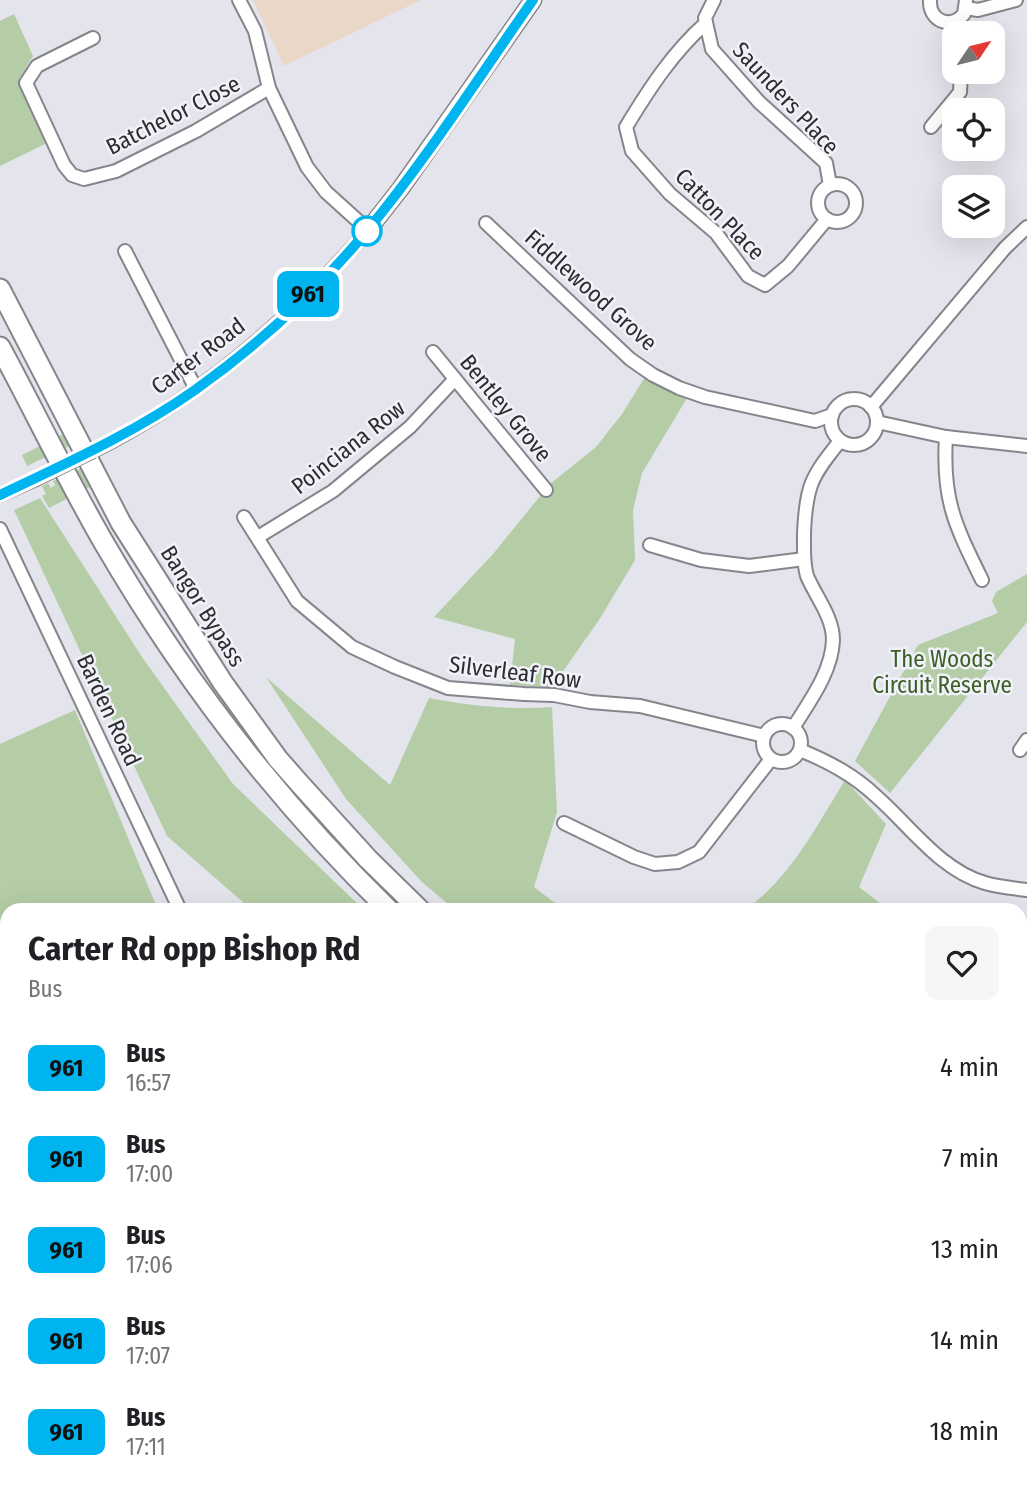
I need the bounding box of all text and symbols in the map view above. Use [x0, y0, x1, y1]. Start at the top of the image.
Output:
north arrow [942, 21, 1004, 84]
map controls [942, 21, 1005, 238]
street label: Saunders Place [727, 36, 845, 160]
street label: Batchelor Close [101, 69, 245, 161]
button: locate [942, 98, 1005, 161]
street label: Catton Place [669, 162, 771, 266]
button: layers [942, 175, 1005, 238]
unlabelled marker [352, 216, 382, 246]
street label: Fiddlewood Grove [519, 223, 663, 357]
line badge: 961 [268, 271, 348, 317]
text: 961 [291, 280, 325, 308]
street label: Carter Road [145, 312, 251, 400]
street label: Bentley Grove [454, 349, 558, 467]
street label: Poinciana Row [286, 394, 410, 500]
street label: Bangor Bypass [155, 540, 251, 672]
park label: The Woods Circuit Reserve [872, 645, 1012, 699]
street label: Barden Road [71, 650, 147, 770]
street label: Silverleaf Row [447, 650, 583, 694]
button: heart [925, 926, 999, 1000]
text: Carter Rd opp Bishop Rd [28, 929, 361, 969]
text: Bus [28, 975, 62, 1003]
text: Bus [126, 1038, 165, 1069]
text: 4 min [940, 1052, 999, 1083]
text: 961 [50, 1054, 83, 1082]
text: 16:57 [126, 1069, 171, 1097]
text: Bus [126, 1129, 165, 1160]
text: 7 min [942, 1143, 999, 1174]
text: 961 [50, 1145, 83, 1173]
text: 17:00 [126, 1160, 173, 1188]
text: Bus [126, 1220, 165, 1251]
text: 13 min [931, 1234, 999, 1265]
text: 961 [50, 1236, 83, 1264]
text: 17:06 [126, 1251, 173, 1279]
text: Bus [126, 1311, 165, 1342]
text: 14 min [930, 1325, 999, 1356]
text: 961 [50, 1327, 83, 1355]
text: 17:07 [126, 1342, 170, 1370]
text: Bus [126, 1402, 165, 1433]
text: 18 min [930, 1416, 999, 1447]
text: 961 [50, 1418, 83, 1446]
text: 17:11 [126, 1433, 166, 1461]

